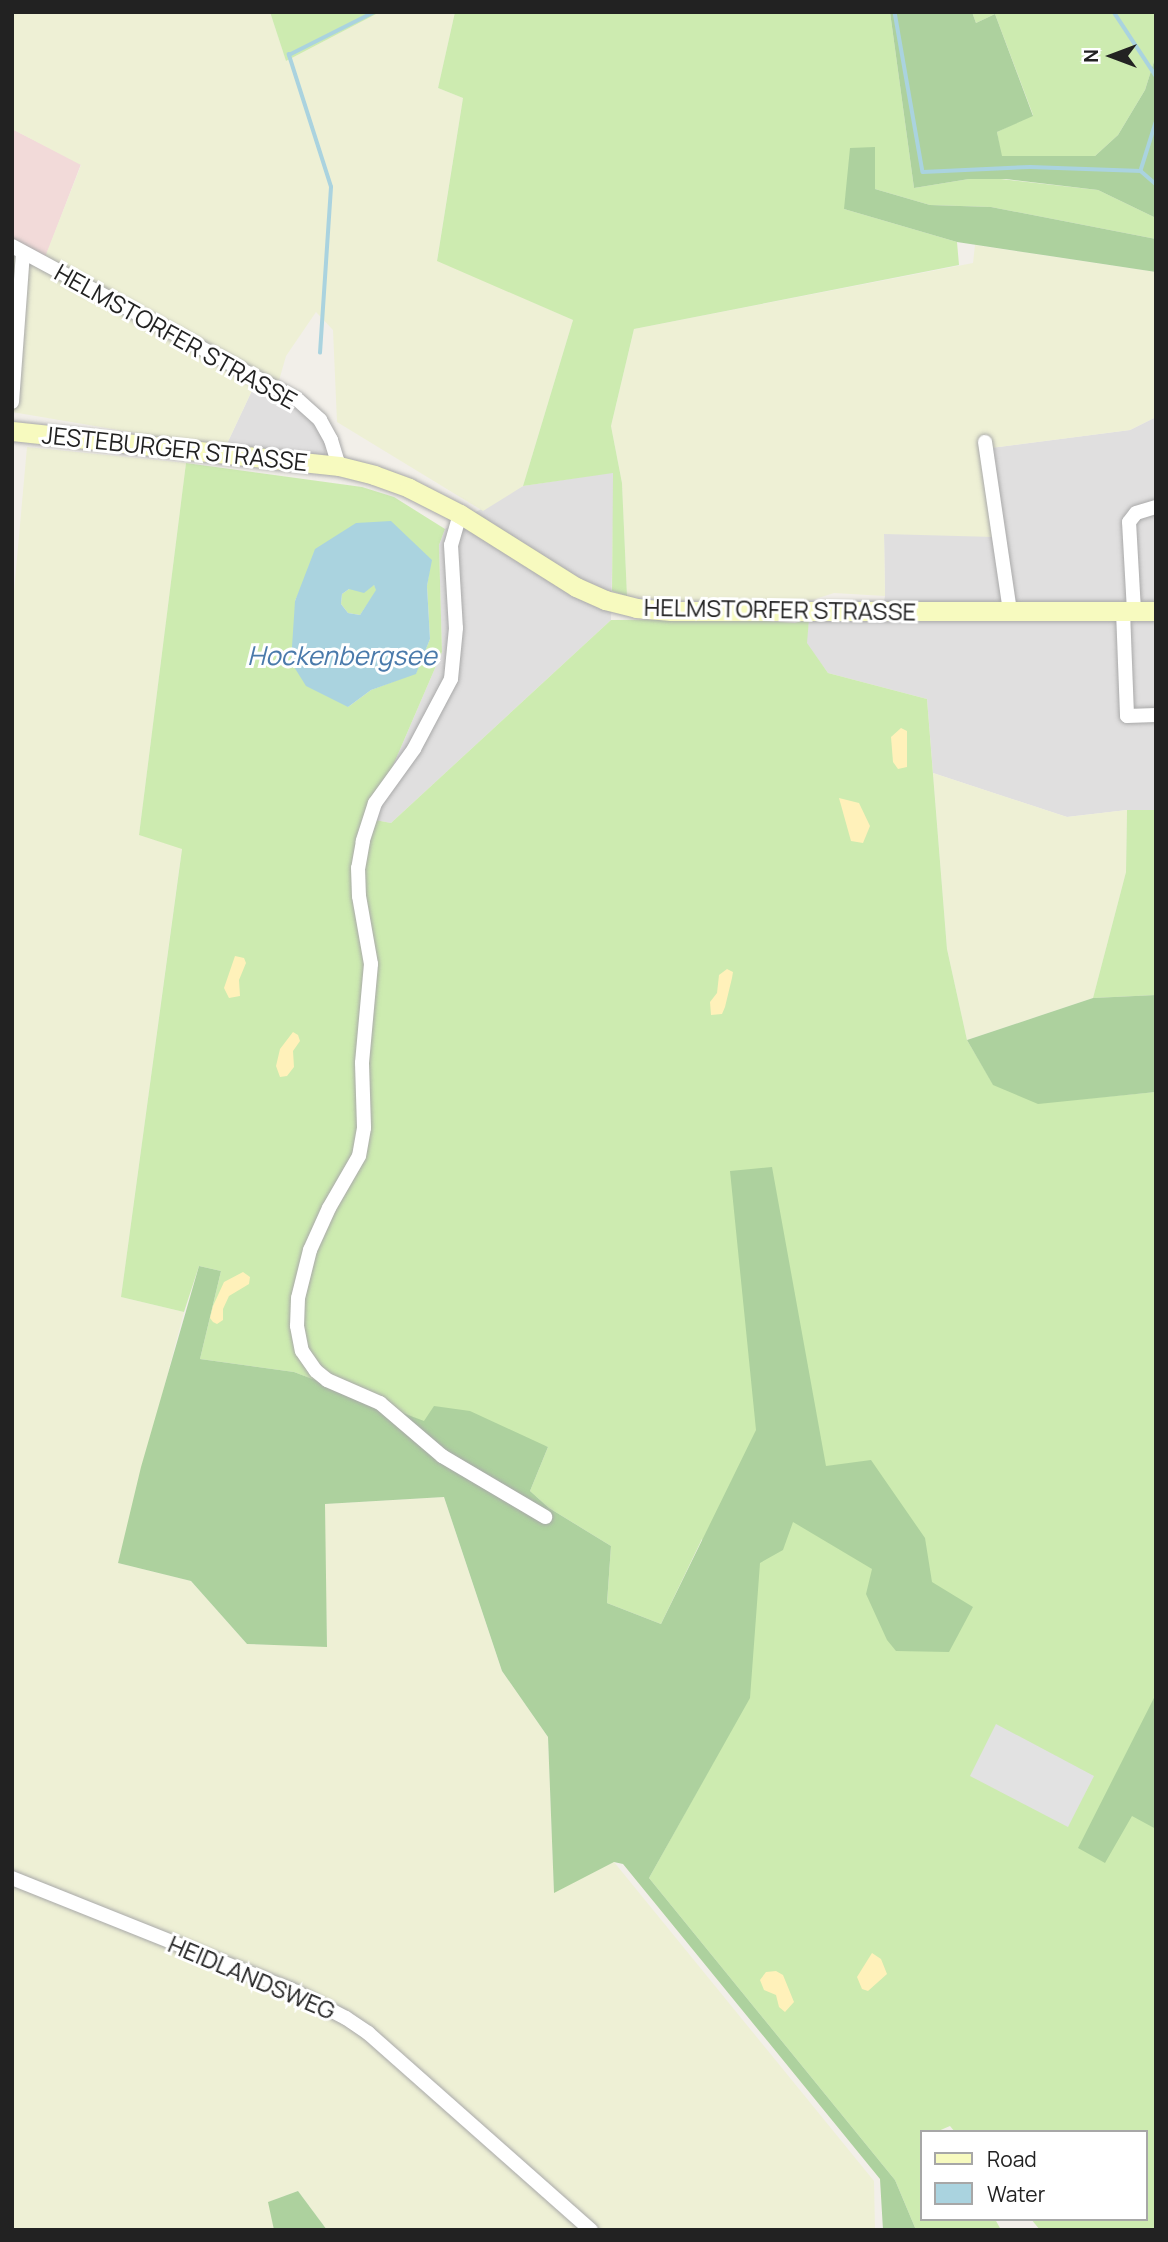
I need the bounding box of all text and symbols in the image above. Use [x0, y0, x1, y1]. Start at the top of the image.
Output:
north arrow [1077, 21, 1147, 91]
text: N [1078, 49, 1104, 63]
street label: HELMSTORFER STRASSE [50, 257, 302, 415]
street label: JESTEBURGER STRASSE [41, 420, 309, 476]
street label: HELMSTORFER STRASSE [644, 592, 916, 626]
water label: Hockenbergsee [247, 640, 437, 672]
street label: HEIDLANDSWEG [164, 1929, 340, 2025]
legend [920, 2130, 1147, 2221]
text: Road [987, 2145, 1037, 2173]
text: Water [987, 2180, 1045, 2208]

